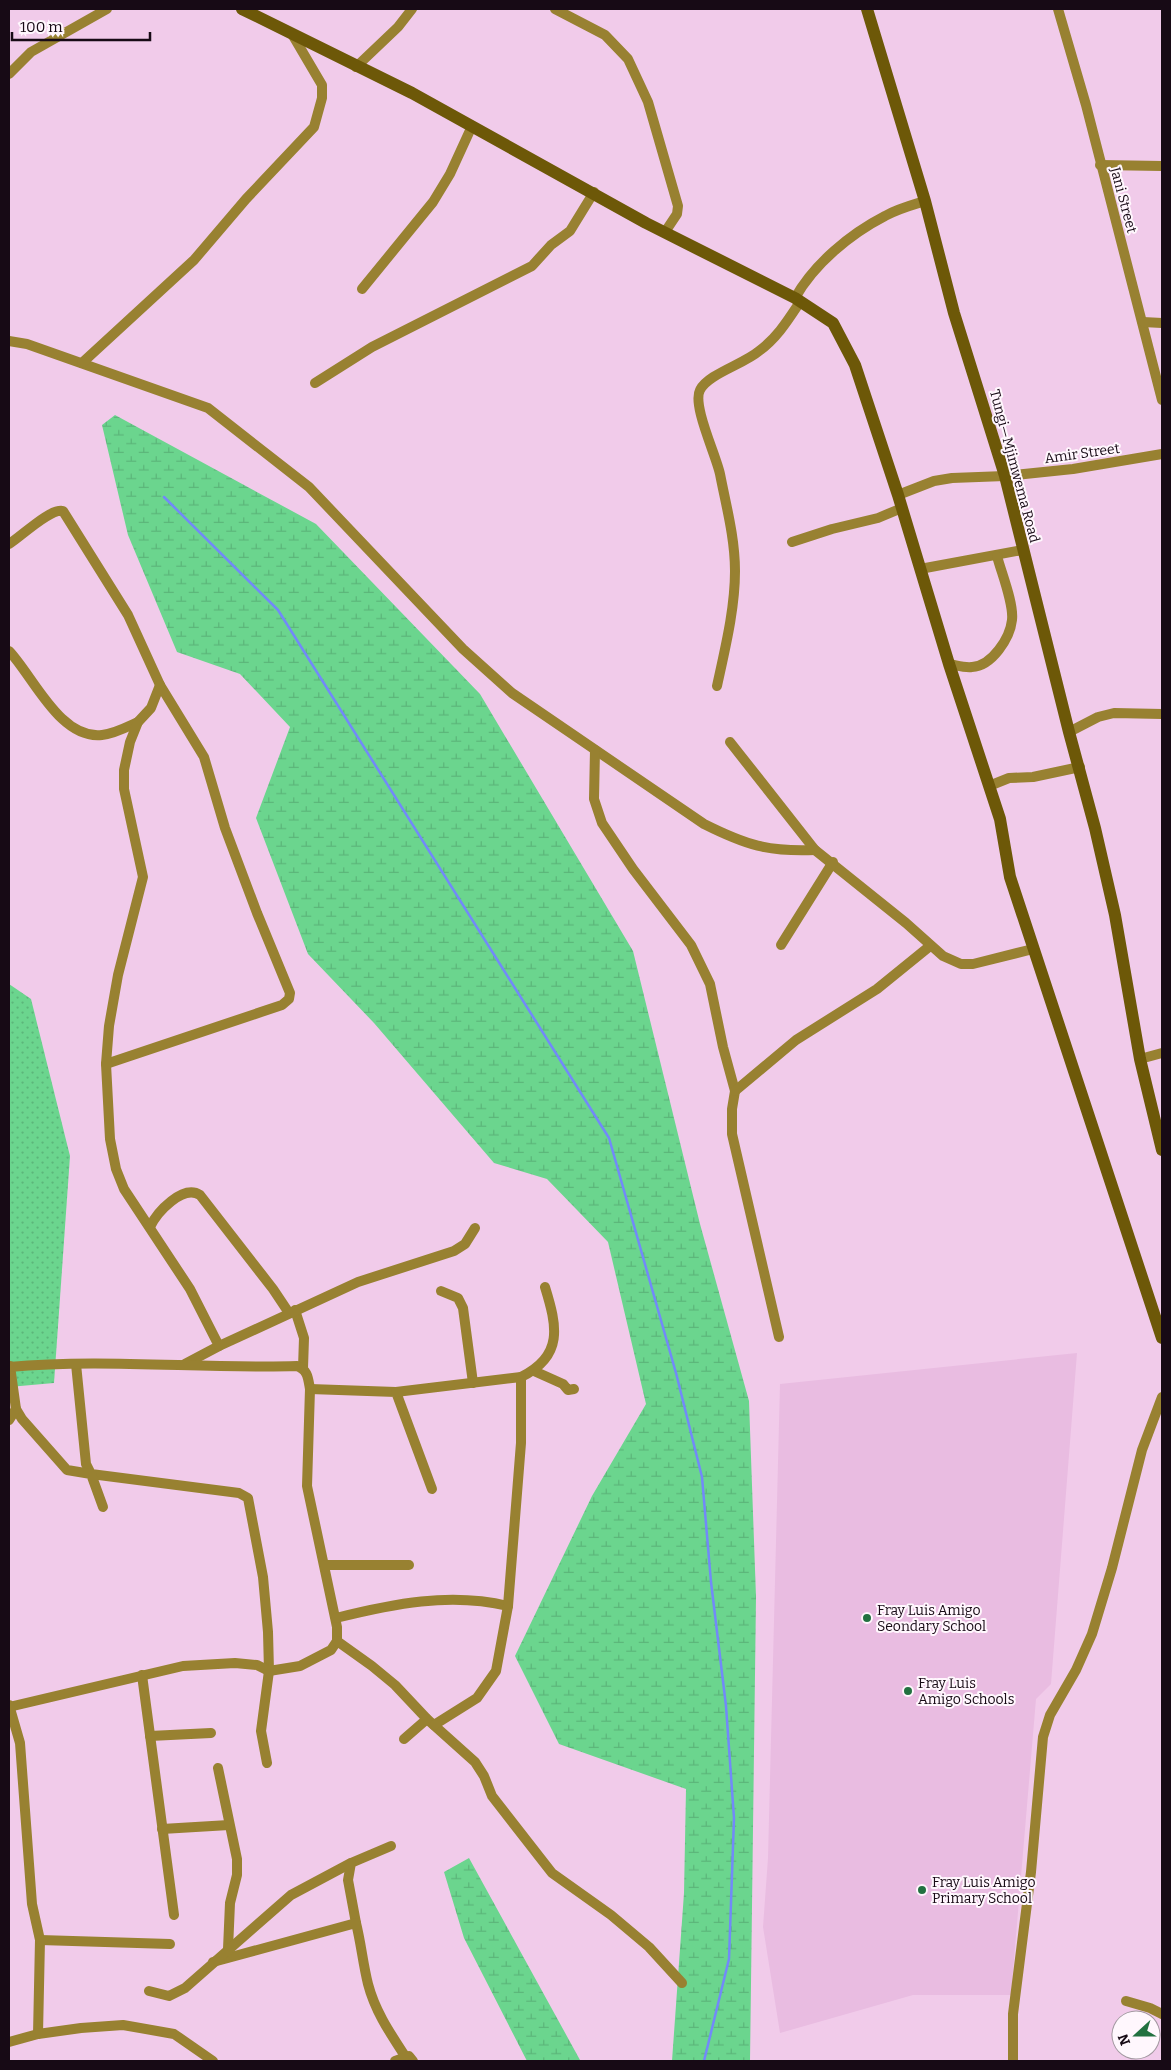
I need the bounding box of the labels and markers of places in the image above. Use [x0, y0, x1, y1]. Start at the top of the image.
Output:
place label: Fray Luis Amigo Seondary School [877, 1602, 986, 1635]
marker: Fray Luis Amigo Seondary School [861, 1612, 873, 1624]
place label: Fray Luis Amigo Schools [918, 1675, 1014, 1708]
marker: Fray Luis Amigo Schools [902, 1685, 914, 1697]
place label: Fray Luis Amigo Primary School [932, 1874, 1036, 1907]
marker: Fray Luis Amigo Primary School [916, 1884, 928, 1896]

